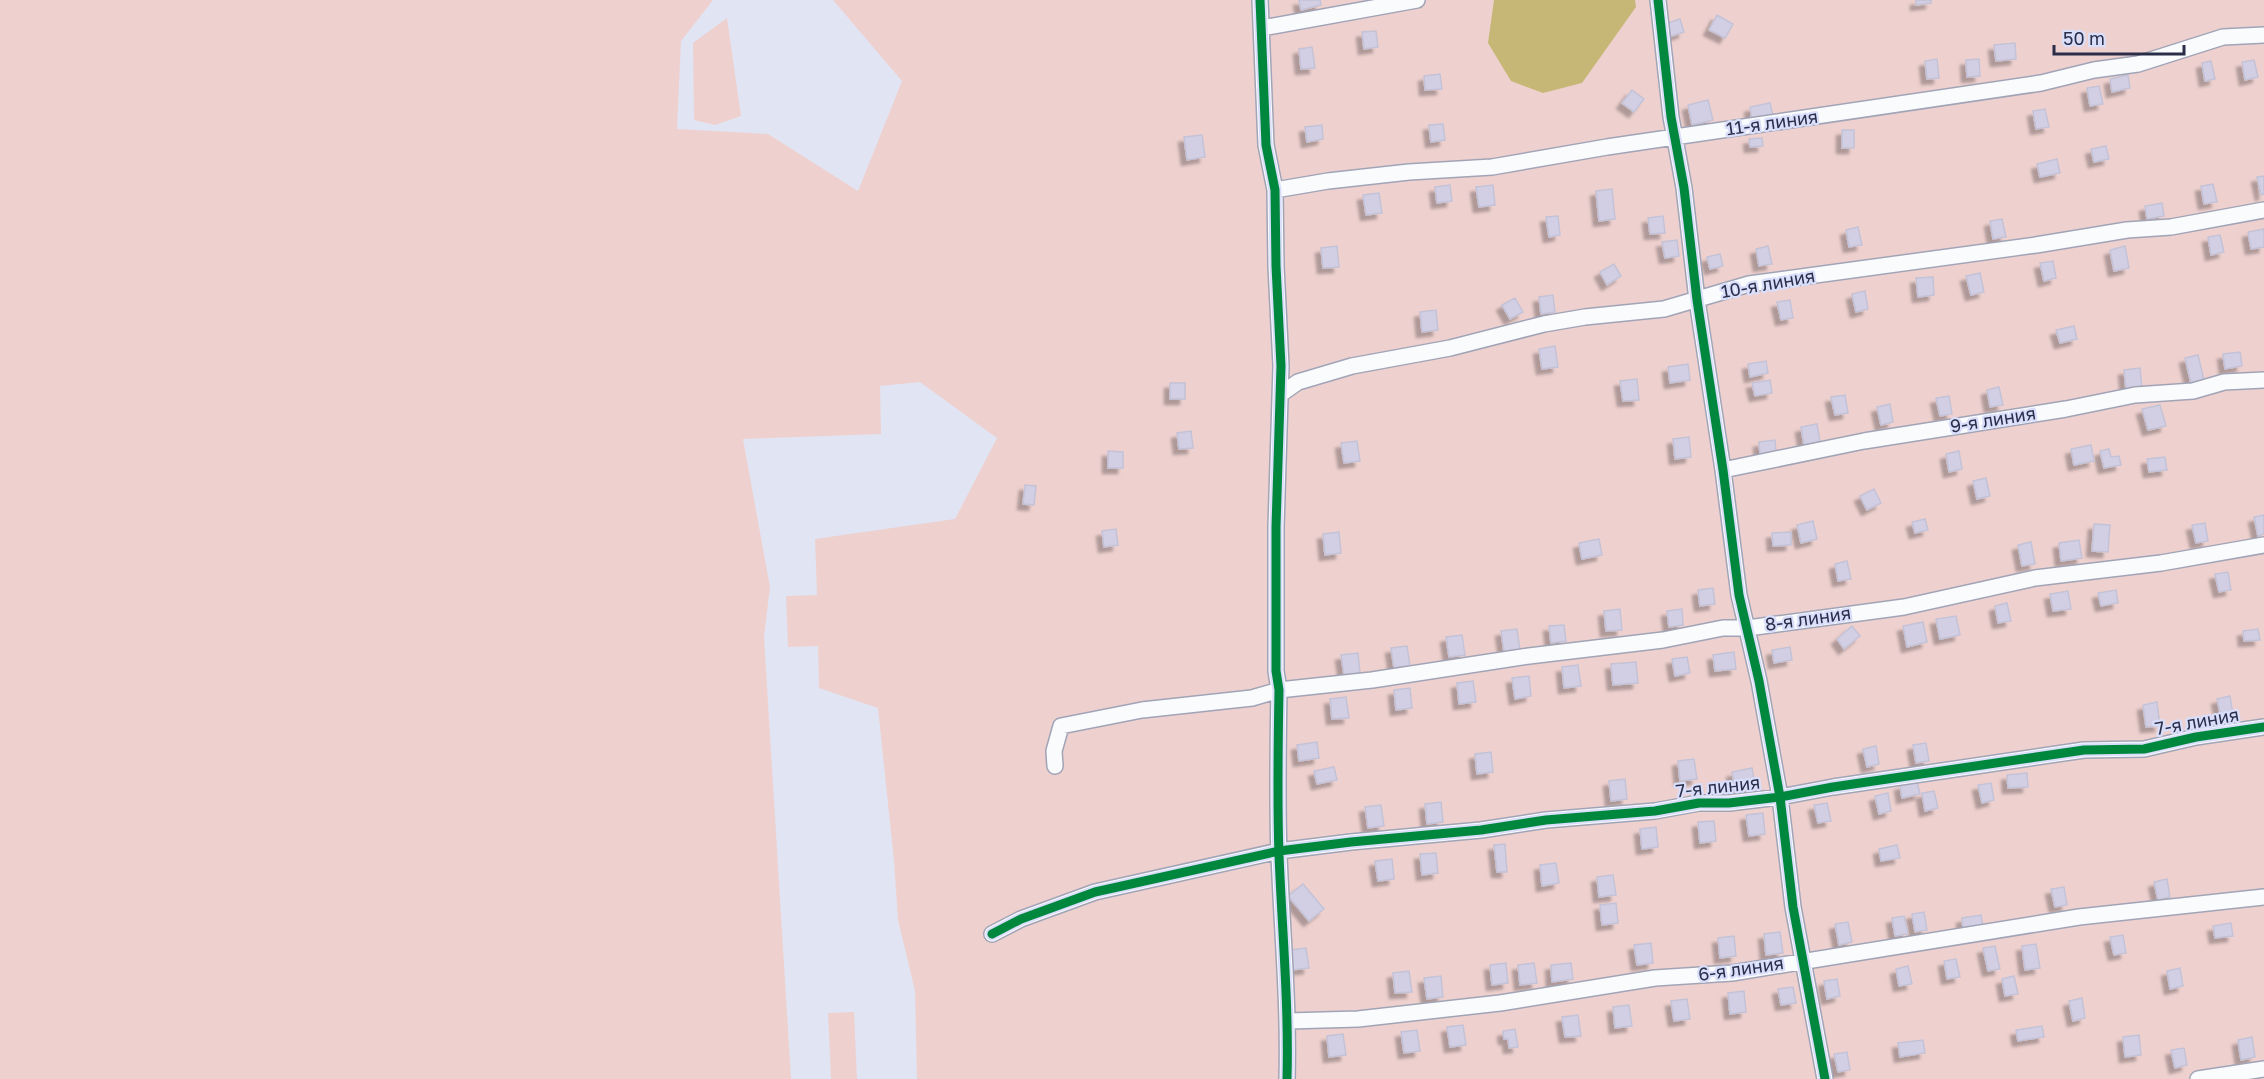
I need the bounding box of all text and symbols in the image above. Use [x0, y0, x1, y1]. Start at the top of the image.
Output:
scale bar [2054, 18, 2184, 56]
text: 50 m [2063, 27, 2105, 49]
street label: 11-я линия [1724, 105, 1819, 139]
street label: 10-я линия [1719, 264, 1817, 302]
street label: 9-я линия [1949, 401, 2037, 437]
street label: 8-я линия [1764, 601, 1852, 635]
street label: 7-я линия [2153, 703, 2241, 739]
street label: 7-я линия [1675, 771, 1761, 801]
street label: 6-я линия [1697, 951, 1785, 985]

